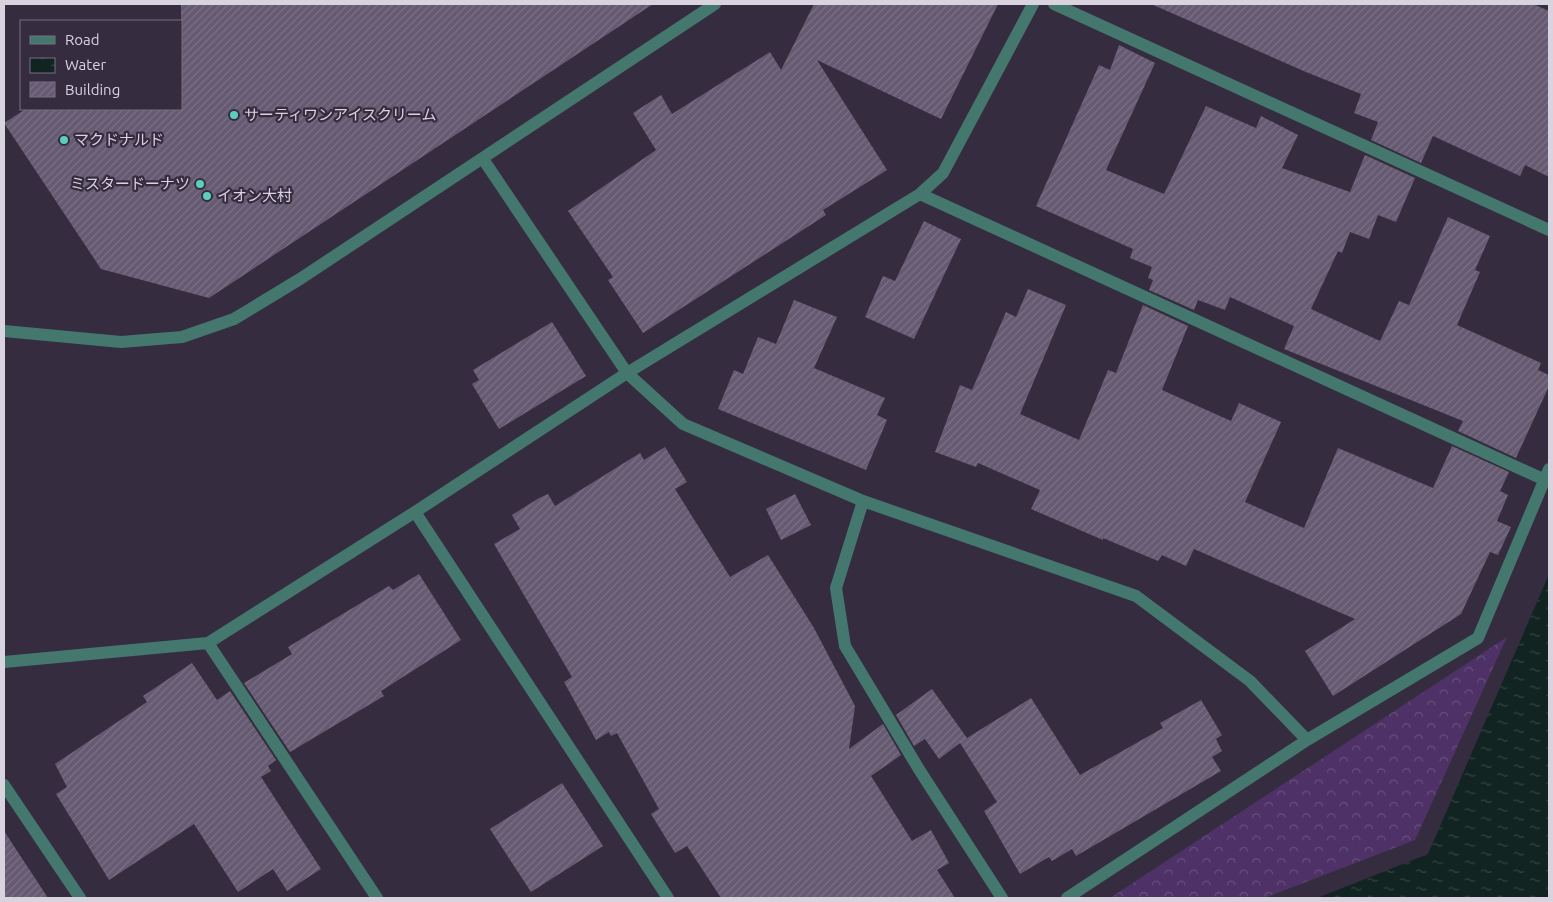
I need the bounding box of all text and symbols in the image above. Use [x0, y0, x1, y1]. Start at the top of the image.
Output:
legend [20, 20, 182, 110]
text: Road [65, 31, 100, 48]
text: Water [65, 56, 106, 73]
text: Building [65, 81, 120, 98]
place label: サーティワンアイスクリーム [244, 106, 436, 123]
marker: サーティワンアイスクリーム [228, 109, 240, 121]
place label: マクドナルド [74, 131, 164, 148]
marker: マクドナルド [58, 134, 70, 146]
place label: ミスタードーナツ [70, 175, 190, 192]
marker: ミスタードーナツ [194, 178, 206, 190]
place label: イオン大村 [217, 187, 292, 204]
marker: イオン大村 [201, 190, 213, 202]

